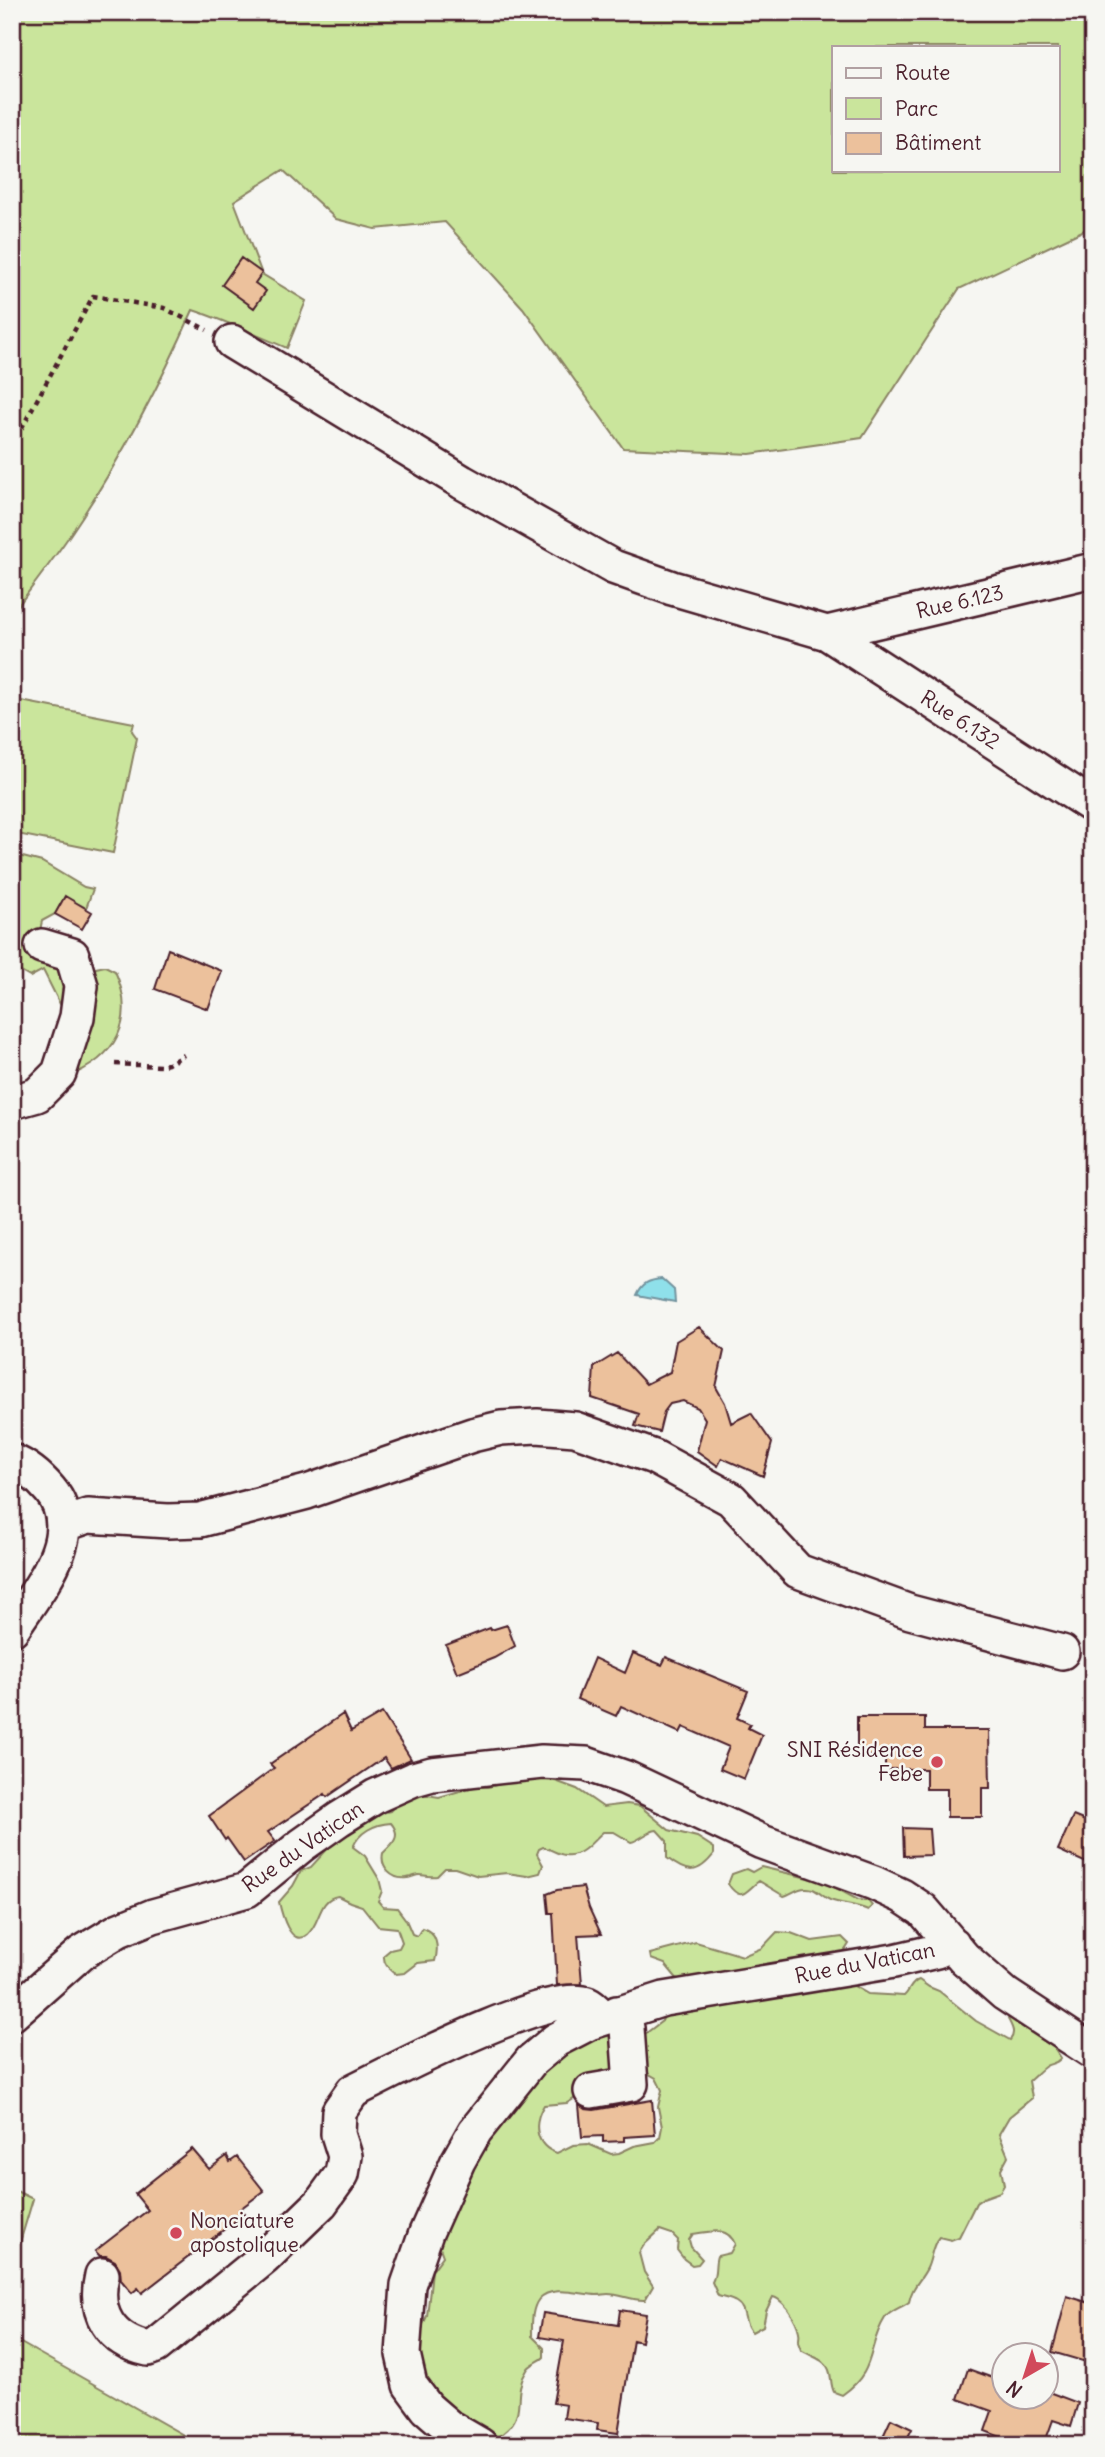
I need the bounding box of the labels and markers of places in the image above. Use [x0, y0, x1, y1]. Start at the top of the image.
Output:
place label: SNI Résidence Febe [787, 1736, 923, 1787]
marker: SNI Résidence Febe [929, 1754, 945, 1770]
place label: Nonciature apostolique [190, 2207, 299, 2258]
marker: Nonciature apostolique [168, 2225, 184, 2241]

